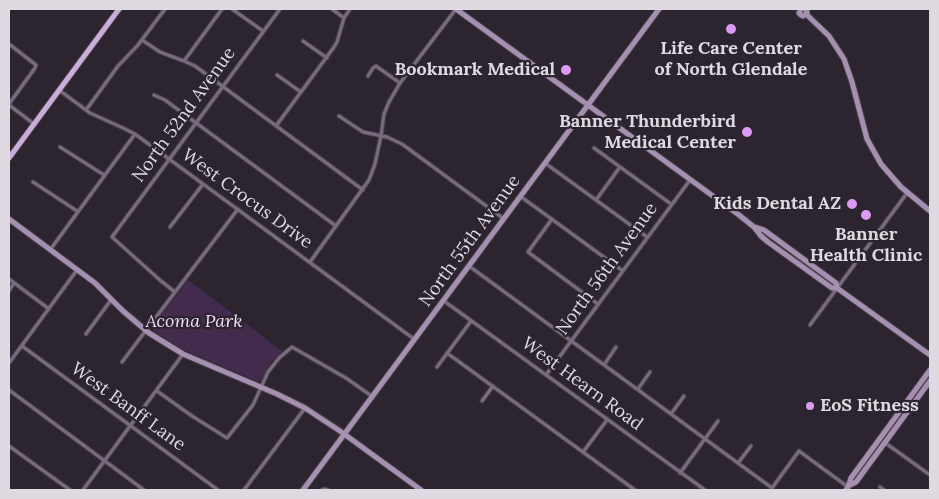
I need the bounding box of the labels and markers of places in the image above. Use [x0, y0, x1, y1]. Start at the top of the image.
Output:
marker: Life Care Center of North Glendale [724, 22, 738, 36]
place label: Life Care Center of North Glendale [655, 38, 807, 80]
place label: Bookmark Medical [394, 59, 555, 81]
marker: Bookmark Medical [559, 63, 573, 77]
place label: Banner Thunderbird Medical Center [559, 111, 736, 154]
marker: Banner Thunderbird Medical Center [740, 125, 754, 139]
place label: Kids Dental AZ [713, 193, 841, 215]
marker: Kids Dental AZ [845, 197, 859, 211]
marker: Banner Health Clinic [859, 208, 873, 222]
place label: Banner Health Clinic [810, 224, 922, 266]
place label: EoS Fitness [820, 395, 919, 417]
marker: EoS Fitness [804, 400, 816, 412]

